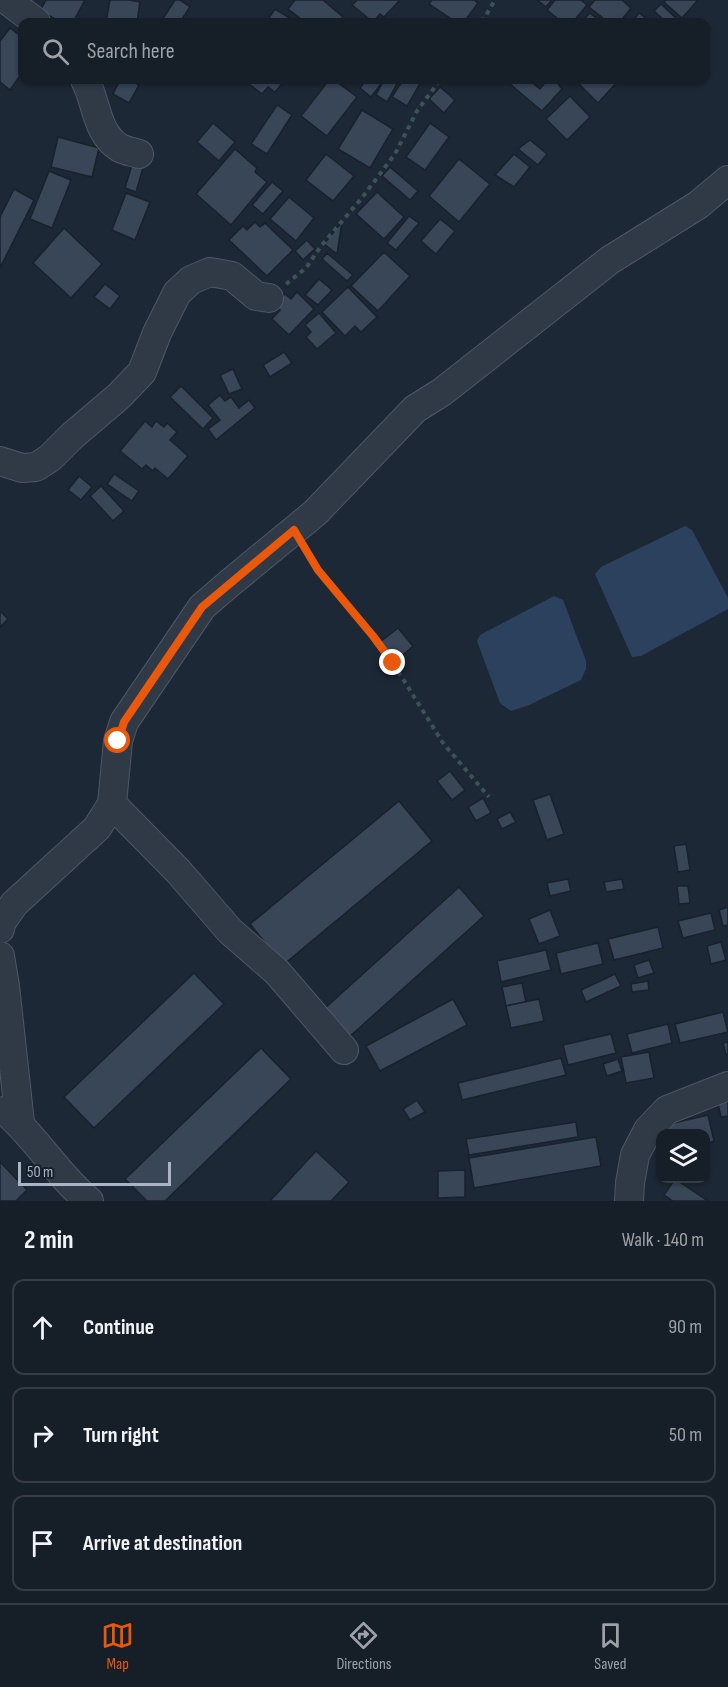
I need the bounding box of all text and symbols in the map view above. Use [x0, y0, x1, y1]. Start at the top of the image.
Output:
search box [18, 18, 710, 84]
icon: search [39, 35, 72, 68]
text: Search here [87, 38, 174, 65]
route end [379, 649, 405, 675]
route start [104, 727, 130, 753]
map controls [656, 1129, 710, 1183]
button: layers [656, 1129, 710, 1183]
scale bar [18, 1159, 171, 1186]
text: 50 m [27, 1163, 53, 1182]
text: 2 min [24, 1225, 74, 1256]
text: Walk · 140 m [622, 1228, 704, 1252]
icon: ahead [26, 1311, 59, 1344]
text: Continue [83, 1314, 154, 1341]
text: 90 m [668, 1315, 702, 1339]
icon: right [26, 1419, 59, 1452]
text: Turn right [83, 1422, 159, 1449]
text: 50 m [669, 1423, 702, 1447]
icon: arrive [26, 1527, 59, 1560]
text: Arrive at destination [83, 1530, 242, 1557]
tab: Map [101, 1619, 134, 1674]
tab: Directions [336, 1619, 392, 1674]
tab: Saved [594, 1619, 627, 1674]

